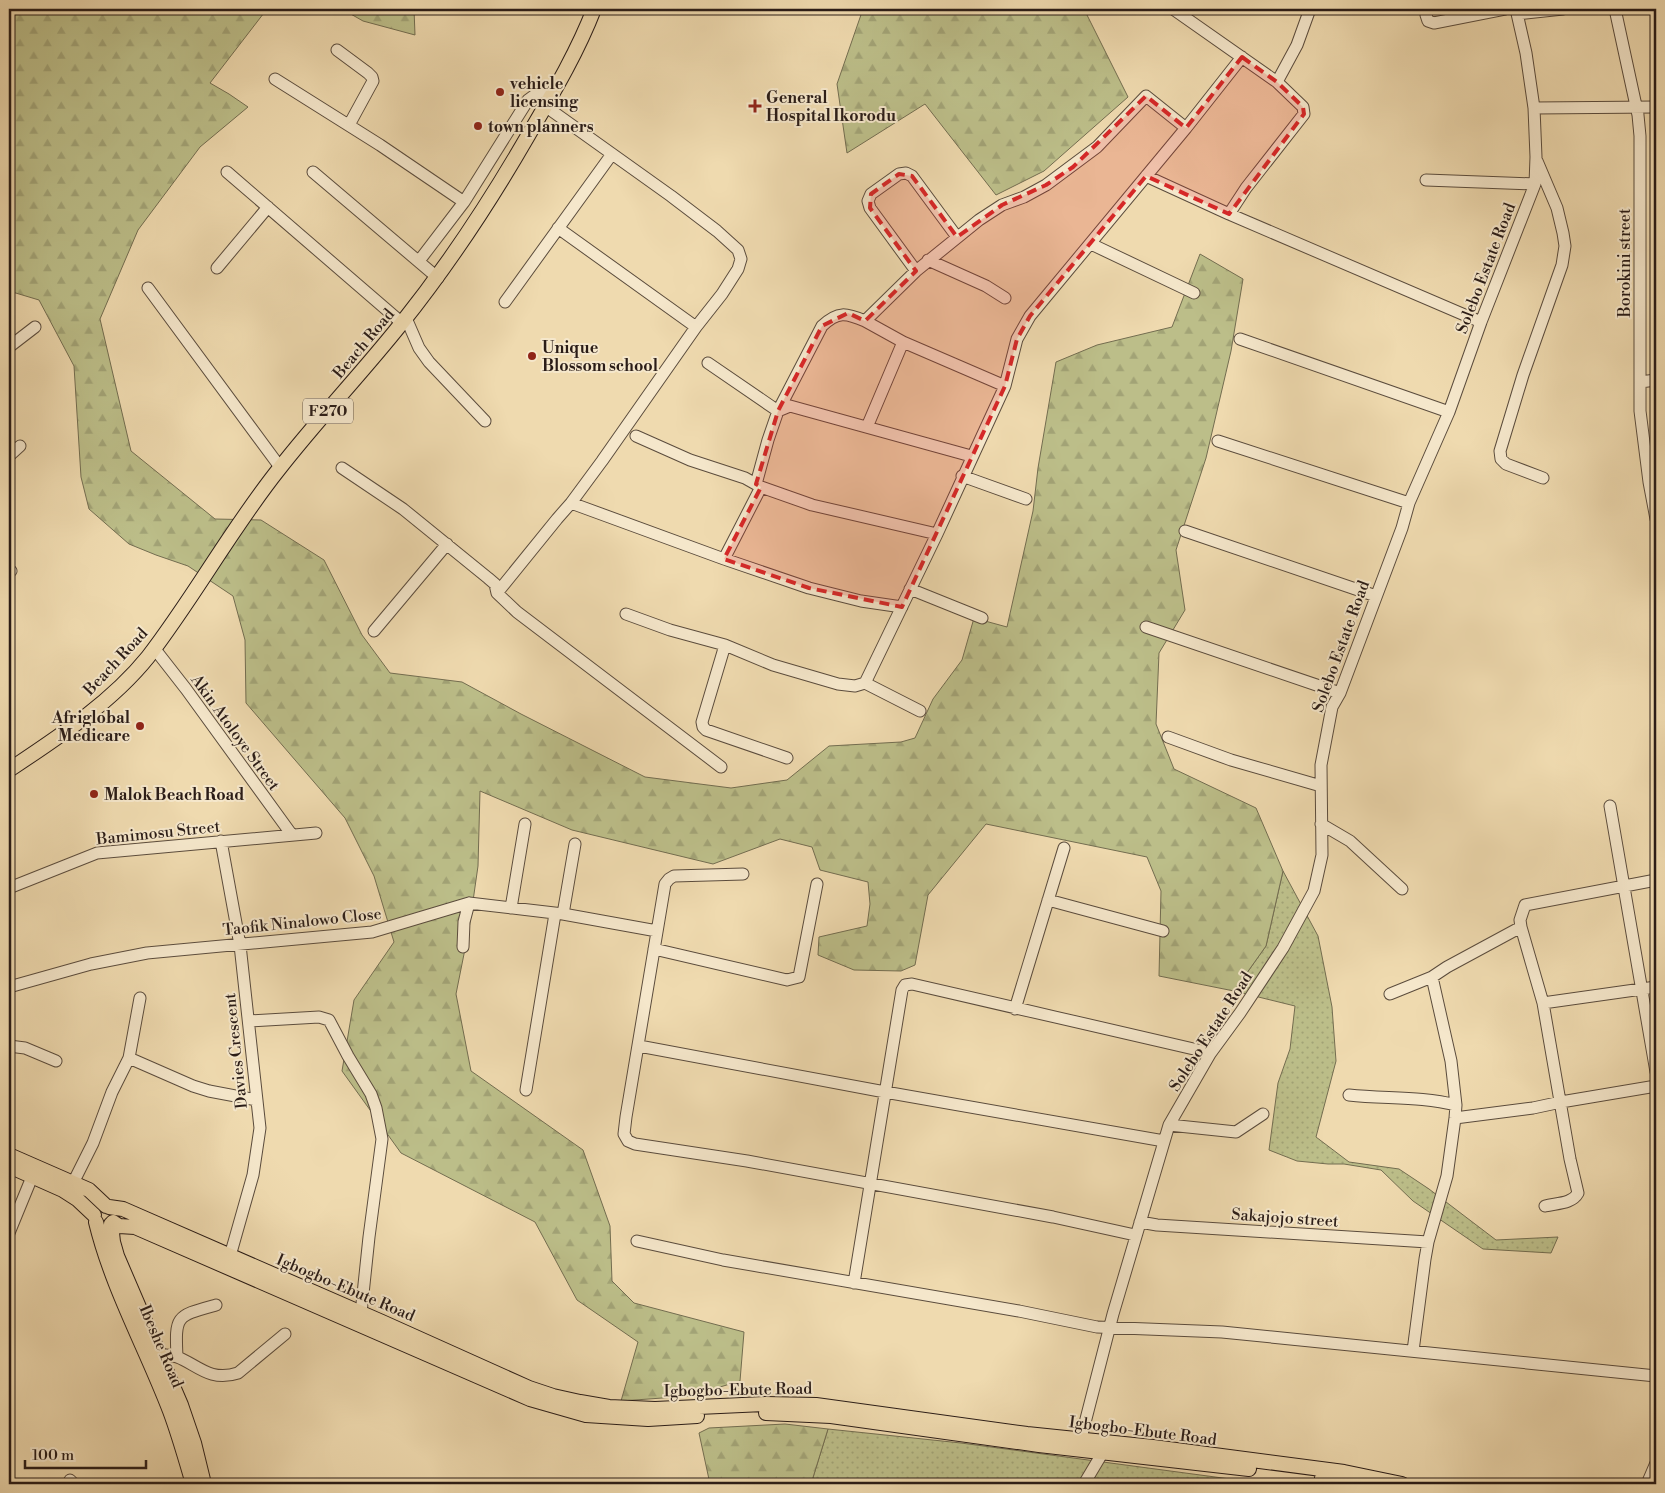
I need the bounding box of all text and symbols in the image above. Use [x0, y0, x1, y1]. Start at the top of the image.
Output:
place label: vehicle licensing [509, 74, 579, 112]
marker: vehicle licensing [494, 86, 506, 98]
place label: General Hospital Ikorodu [766, 88, 896, 126]
marker: General Hospital Ikorodu [748, 99, 762, 113]
place label: town planners [488, 117, 594, 137]
marker: town planners [472, 120, 484, 132]
street label: Solebo Estate Road [1452, 200, 1520, 337]
street label: Borokini street [1615, 208, 1635, 319]
street label: Beach Road [328, 305, 399, 384]
place label: Unique Blossom school [542, 338, 659, 376]
marker: Unique Blossom school [526, 350, 538, 362]
road number: F270 [303, 398, 353, 424]
street label: Solebo Estate Road [1308, 578, 1374, 715]
street label: Beach Road [79, 624, 152, 700]
street label: Akin Atoloye Street [186, 670, 284, 795]
place label: Afriglobal Medicare [51, 708, 131, 746]
marker: Afriglobal Medicare [134, 720, 146, 732]
place label: Malok Beach Road [104, 785, 244, 805]
marker: Malok Beach Road [88, 788, 100, 800]
street label: Bamimosu Street [94, 817, 221, 850]
street label: Taofik Ninalowo Close [222, 904, 383, 940]
street label: Solebo Estate Road [1165, 968, 1257, 1095]
street label: Davies Crescent [220, 992, 252, 1110]
street label: Sakajojo street [1231, 1204, 1340, 1232]
street label: Igbogbo-Ebute Road [273, 1250, 418, 1326]
street label: Ibeshe Road [135, 1302, 188, 1391]
street label: Igbogbo-Ebute Road [664, 1379, 812, 1401]
street label: Igbogbo-Ebute Road [1068, 1412, 1218, 1450]
scale bar [25, 1438, 146, 1470]
text: 100 m [32, 1446, 74, 1465]

